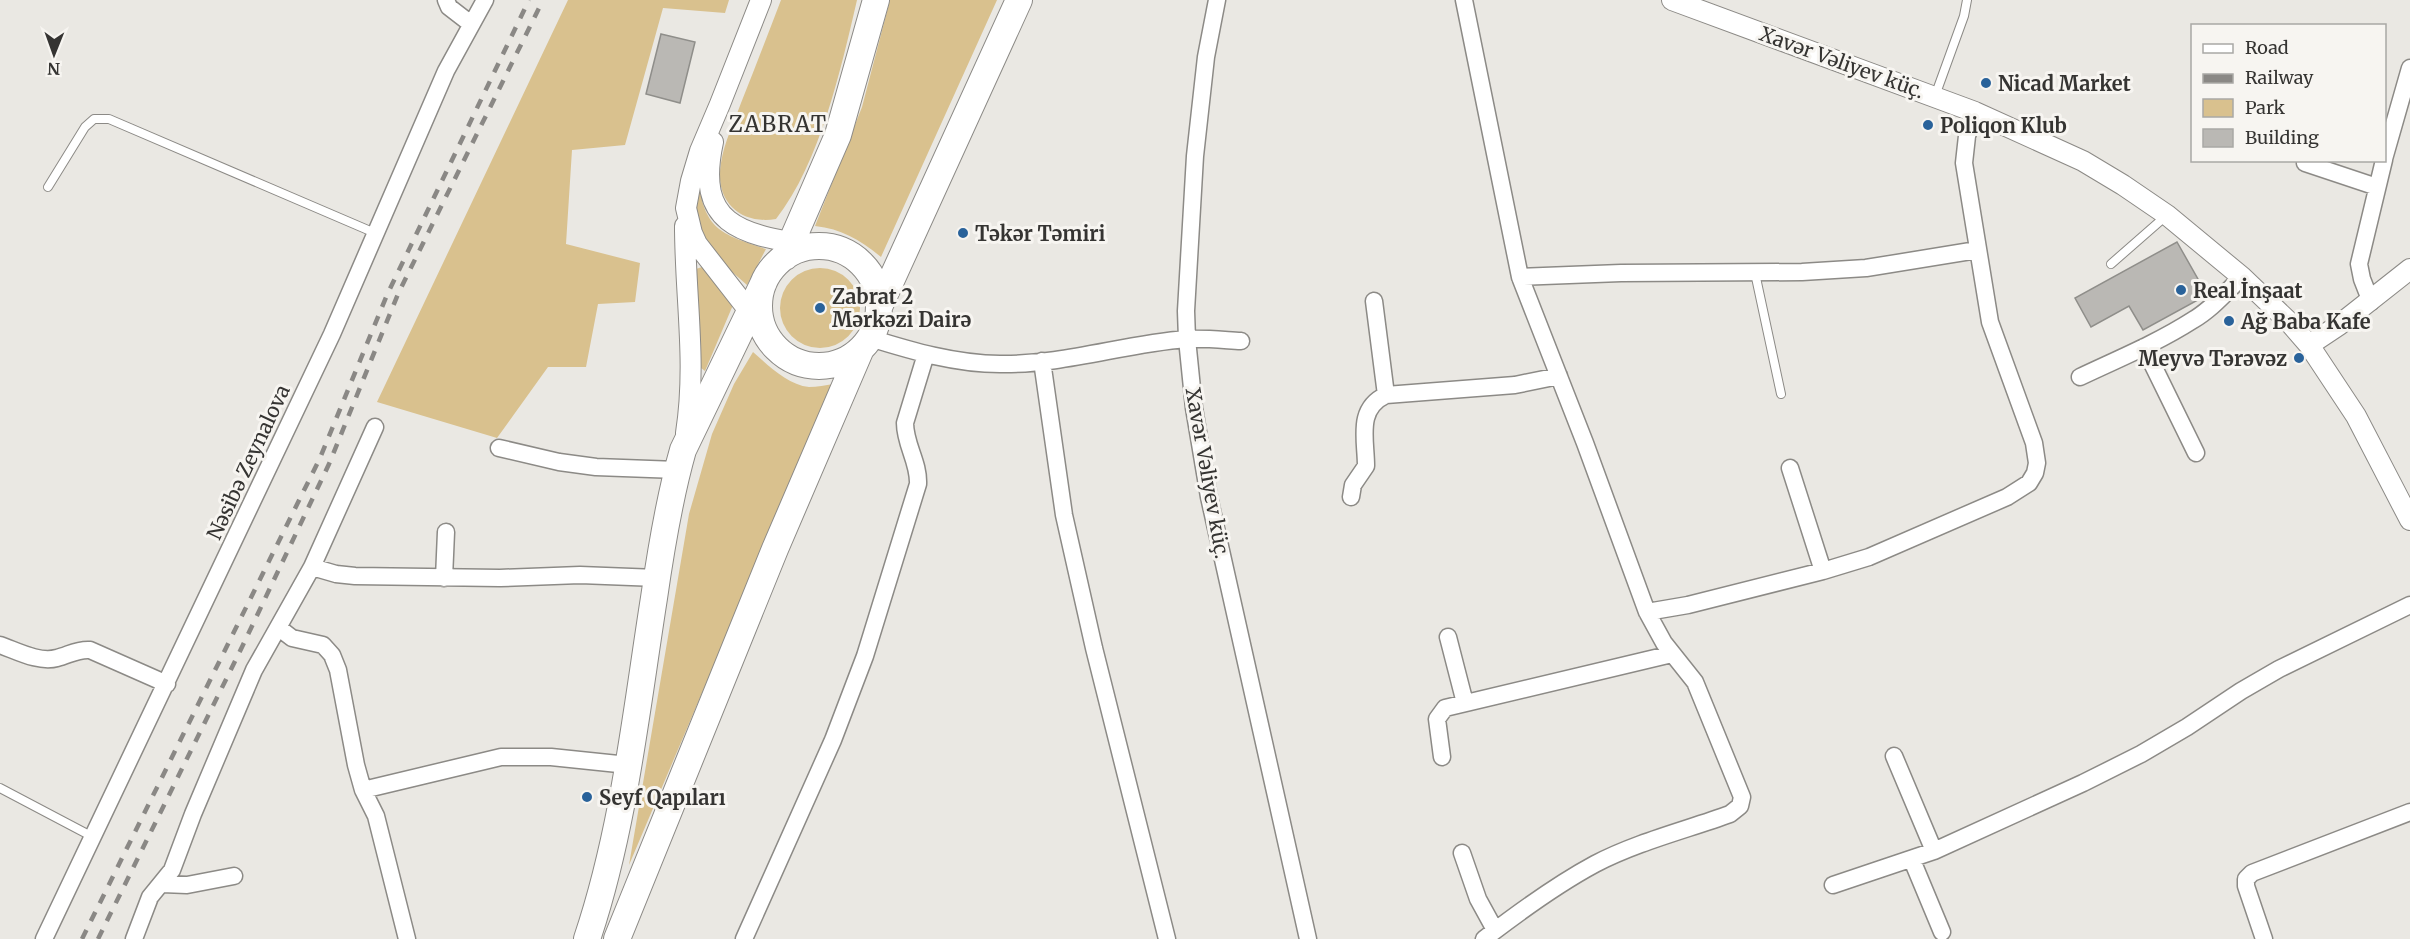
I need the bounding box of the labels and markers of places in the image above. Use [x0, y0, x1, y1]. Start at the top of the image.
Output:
place label: Nicad Market [1998, 71, 2131, 96]
marker: Nicad Market [1979, 76, 1993, 90]
place label: Poliqon Klub [1940, 113, 2067, 138]
marker: Poliqon Klub [1921, 118, 1935, 132]
place label: Təkər Təmiri [975, 221, 1106, 246]
marker: Təkər Təmiri [956, 226, 970, 240]
place label: Real İnşaat [2193, 277, 2303, 303]
marker: Real İnşaat [2174, 283, 2188, 297]
place label: Zabrat 2 Mərkəzi Dairə [832, 284, 971, 332]
marker: Zabrat 2 Mərkəzi Dairə [813, 301, 827, 315]
place label: Ağ Baba Kafe [2240, 309, 2371, 334]
marker: Ağ Baba Kafe [2222, 314, 2236, 328]
place label: Meyvə Tərəvəz [2138, 346, 2287, 371]
marker: Meyvə Tərəvəz [2292, 351, 2306, 365]
place label: Seyf Qapıları [599, 785, 726, 810]
marker: Seyf Qapıları [580, 790, 594, 804]

